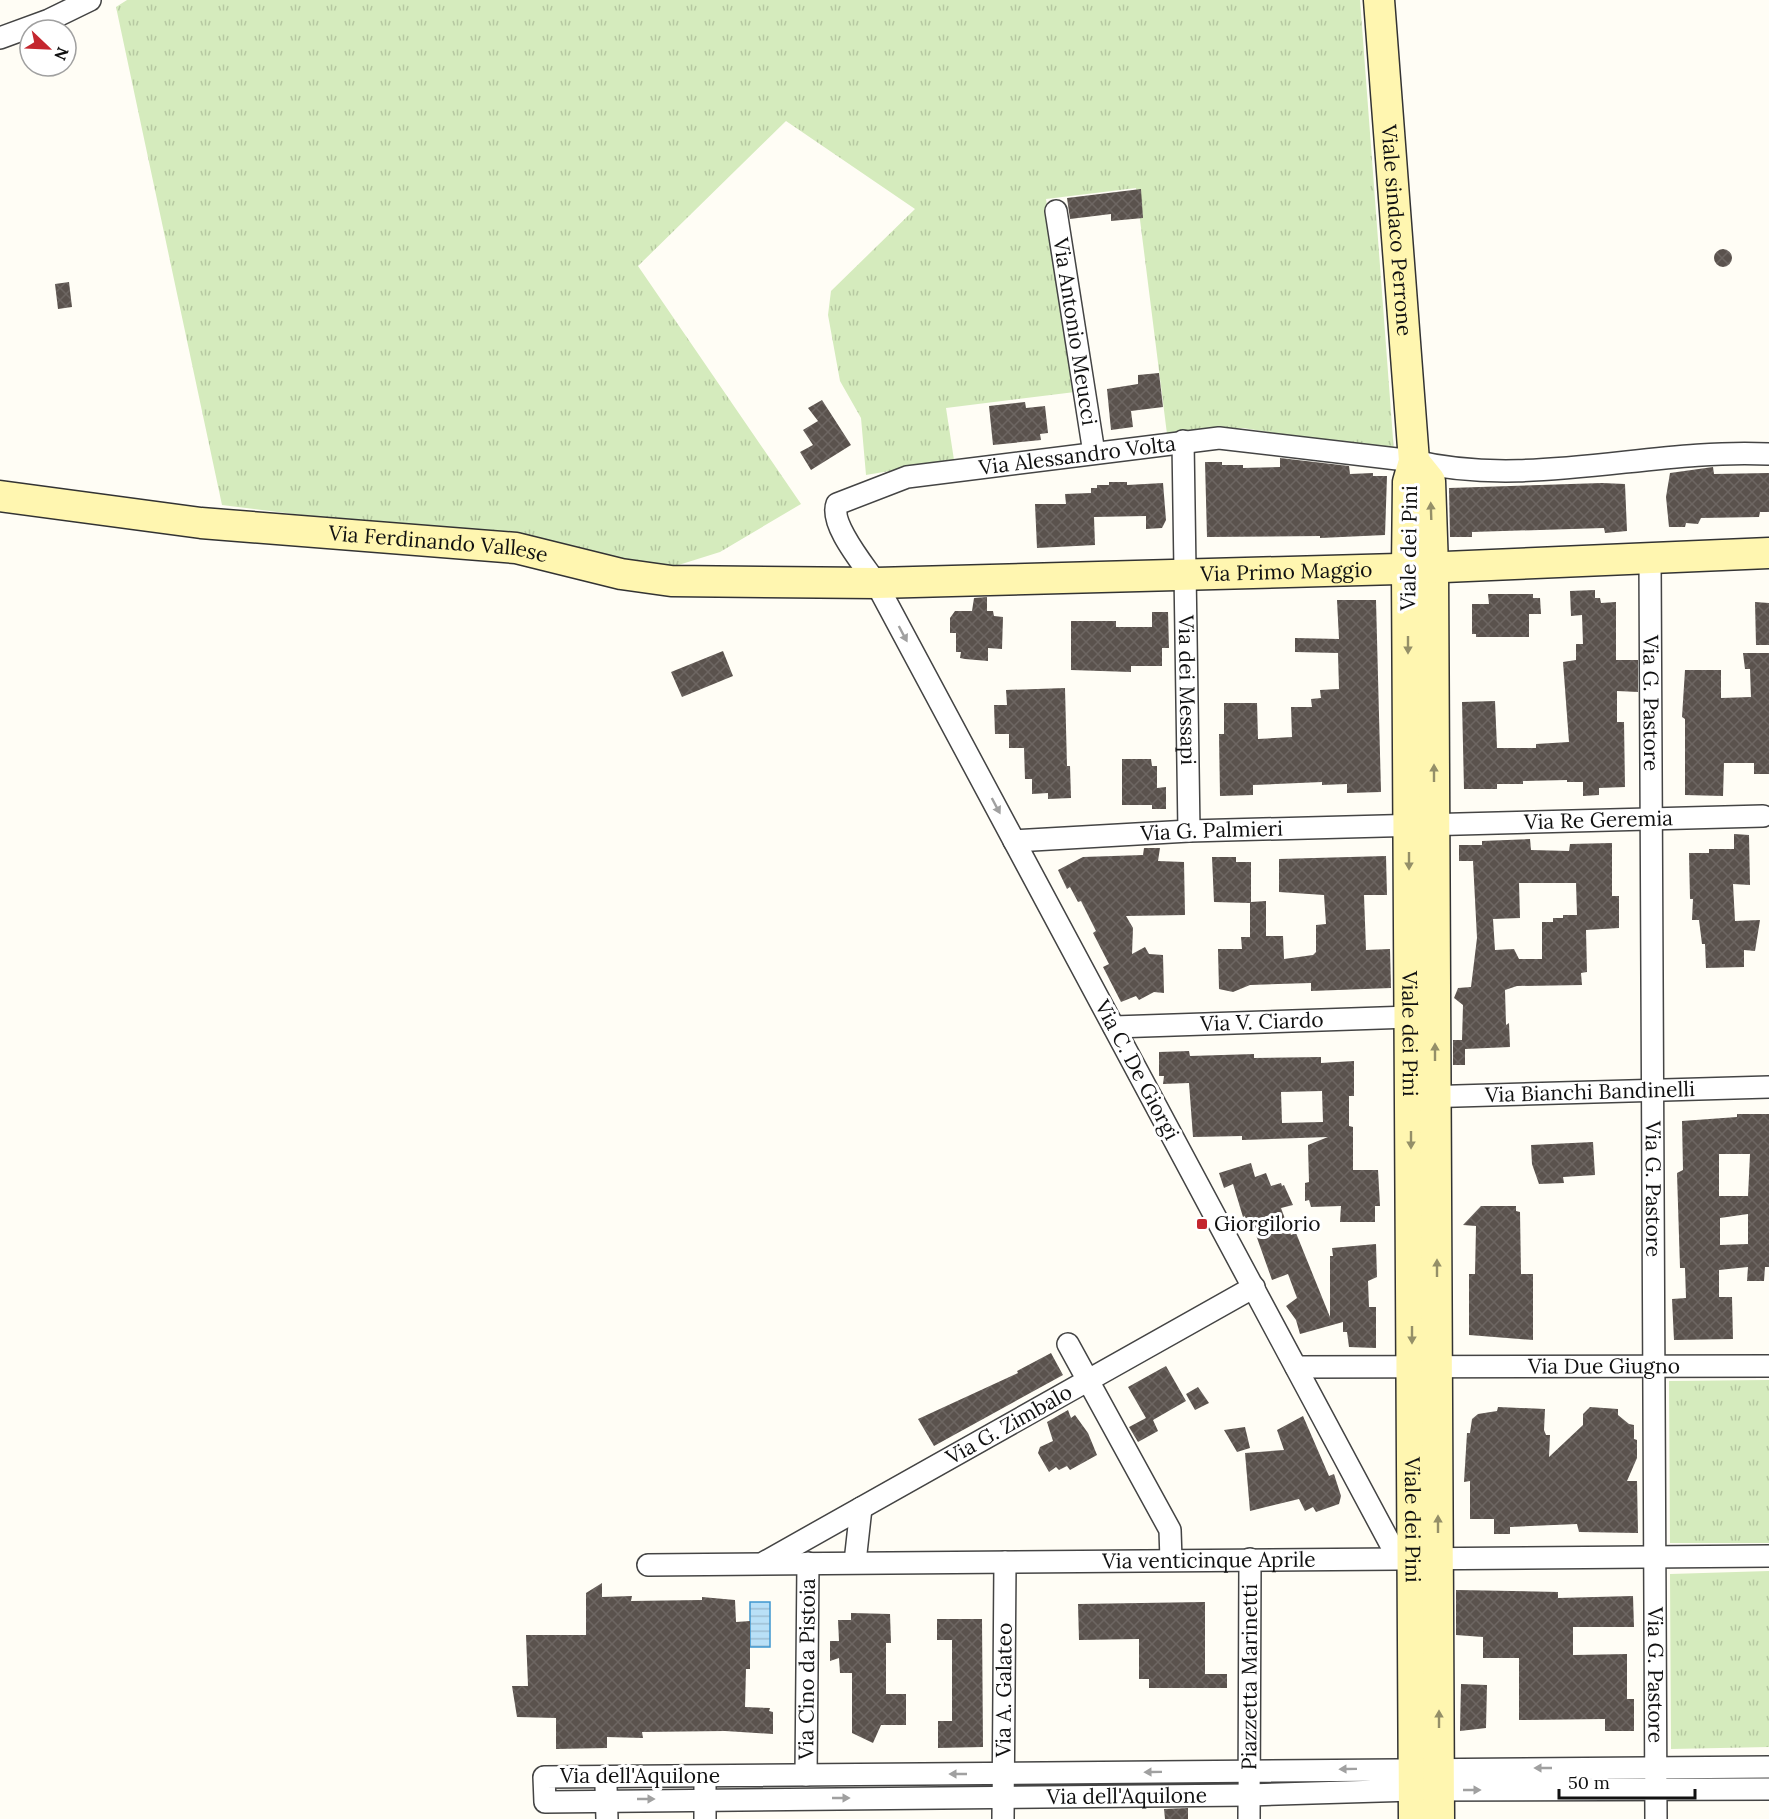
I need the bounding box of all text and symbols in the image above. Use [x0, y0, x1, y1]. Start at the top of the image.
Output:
north arrow [18, 18, 78, 78]
text: N [50, 44, 73, 63]
street label: Viale sindaco Perrone [1375, 123, 1418, 337]
street label: Via Antonio Meucci [1047, 235, 1103, 427]
street label: Via Alessandro Volta [976, 430, 1177, 481]
street label: Viale dei Pini [1394, 485, 1423, 612]
one-way arrow [1427, 501, 1436, 520]
street label: Via Ferdinando Vallese [327, 519, 551, 568]
street label: Via Primo Maggio [1199, 556, 1373, 587]
street label: Via dei Messapi [1173, 614, 1202, 765]
one-way arrow [898, 625, 908, 643]
street label: Via G. Pastore [1637, 634, 1665, 771]
one-way arrow [1403, 635, 1413, 654]
one-way arrow [1429, 763, 1439, 782]
one-way arrow [991, 798, 1001, 815]
street label: Via Re Geremia [1523, 804, 1673, 835]
street label: Via G. Palmieri [1139, 815, 1283, 847]
one-way arrow [1404, 851, 1414, 870]
street label: Viale dei Pini [1396, 970, 1424, 1097]
street label: Via C. De Giorgi [1089, 994, 1186, 1145]
street label: Via V. Ciardo [1199, 1006, 1324, 1037]
one-way arrow [1430, 1042, 1440, 1061]
street label: Via Bianchi Bandinelli [1484, 1075, 1695, 1108]
street label: Via G. Pastore [1640, 1120, 1667, 1257]
one-way arrow [1406, 1130, 1415, 1149]
place label: Giorgilorio [1214, 1210, 1320, 1237]
marker: Giorgilorio [1195, 1217, 1209, 1231]
one-way arrow [1432, 1258, 1442, 1277]
one-way arrow [1407, 1325, 1417, 1344]
street label: Via Due Giugno [1527, 1352, 1680, 1380]
street label: Via G. Zimbalo [940, 1378, 1077, 1471]
street label: Viale dei Pini [1399, 1456, 1427, 1583]
one-way arrow [1433, 1514, 1443, 1533]
street label: Via venticinque Aprile [1101, 1546, 1316, 1574]
street label: Via Cino da Pistoia [792, 1578, 821, 1761]
street label: Piazzetta Marinetti [1235, 1584, 1263, 1770]
street label: Via G. Pastore [1642, 1606, 1670, 1743]
street label: Via A. Galateo [989, 1623, 1018, 1758]
one-way arrow [1434, 1709, 1444, 1728]
street label: Via dell'Aquilone [559, 1762, 720, 1789]
scale bar [1559, 1762, 1696, 1800]
one-way arrow [1533, 1763, 1552, 1773]
one-way arrow [1338, 1764, 1357, 1774]
one-way arrow [1143, 1767, 1162, 1777]
one-way arrow [948, 1769, 967, 1779]
text: 50 m [1568, 1771, 1610, 1794]
street label: Via dell'Aquilone [1046, 1781, 1207, 1810]
one-way arrow [1462, 1785, 1481, 1795]
one-way arrow [831, 1793, 850, 1803]
one-way arrow [636, 1794, 655, 1804]

